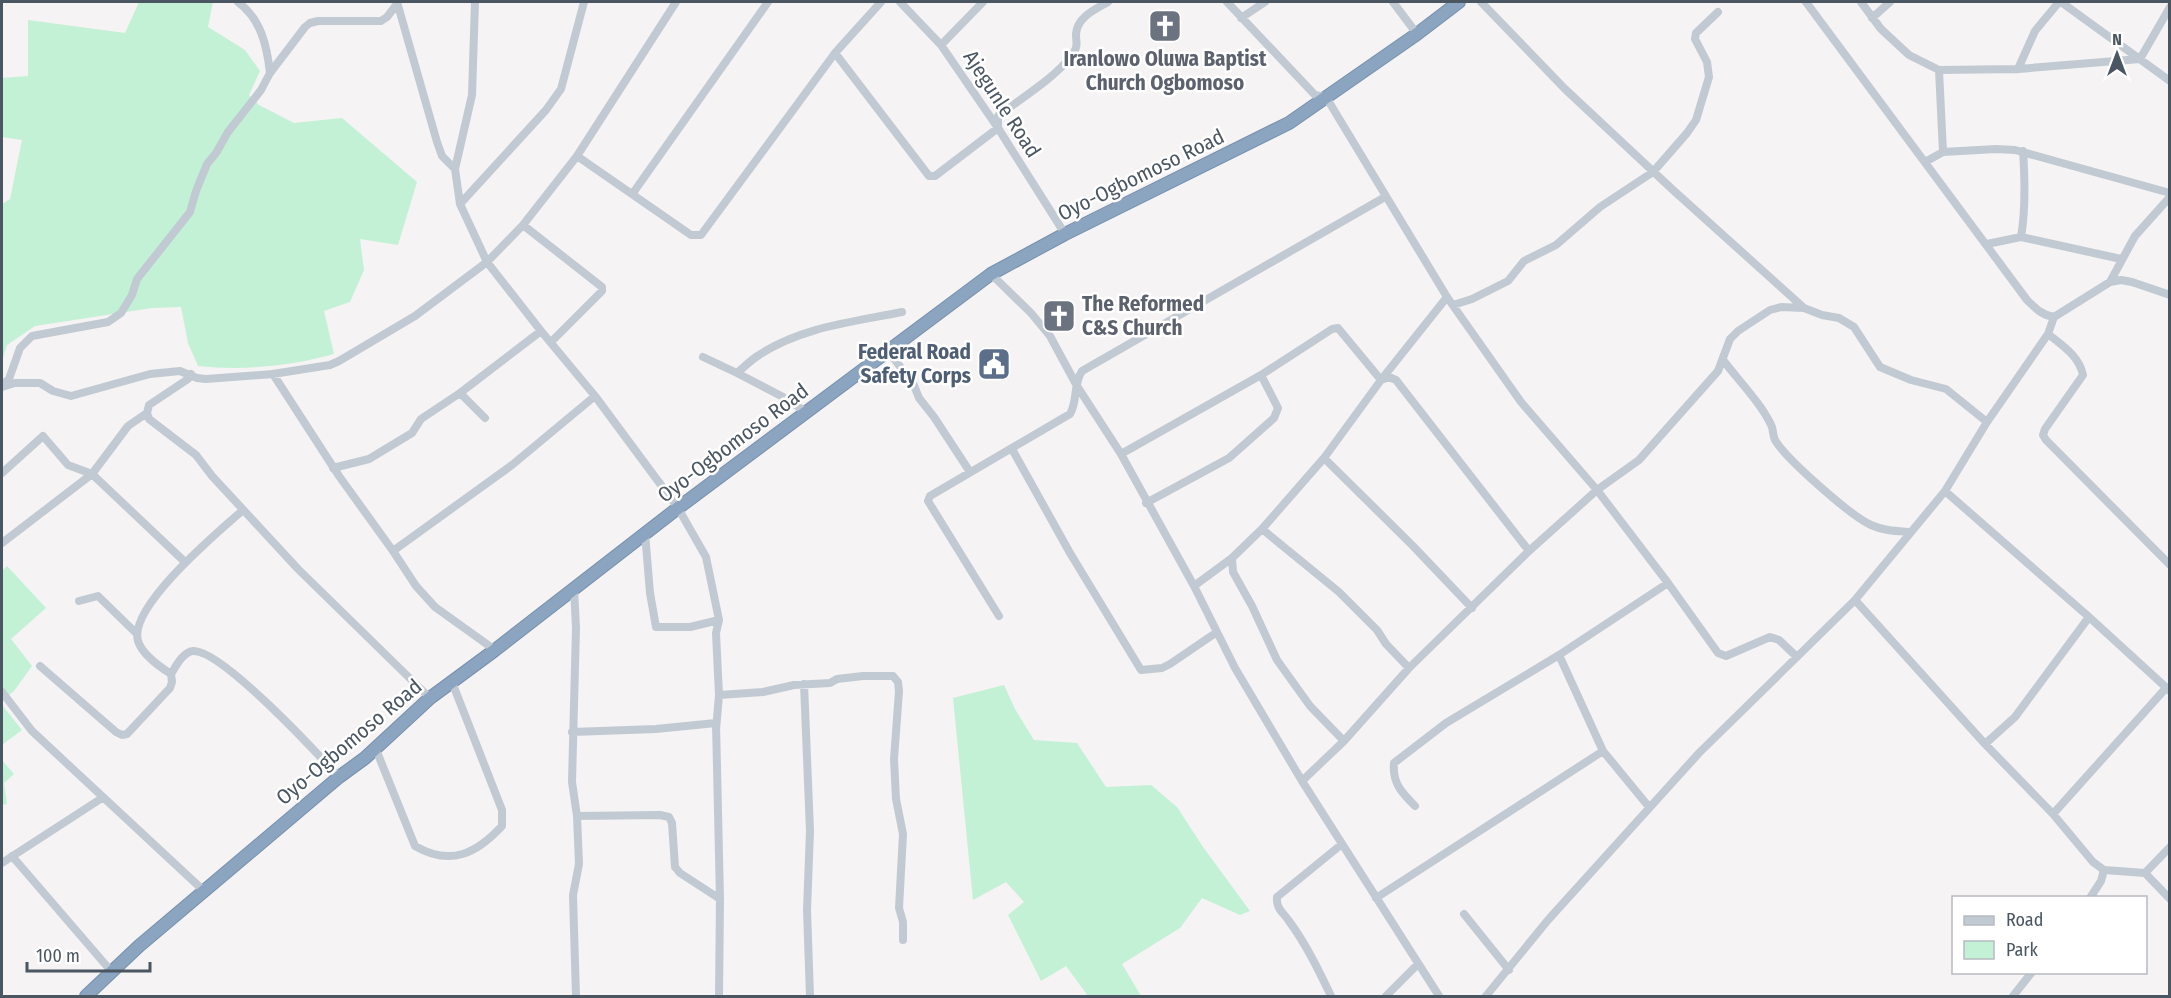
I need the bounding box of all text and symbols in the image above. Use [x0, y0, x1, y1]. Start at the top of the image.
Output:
church icon: Iranlowo Oluwa Baptist Church Ogbomoso [1147, 8, 1183, 44]
north arrow [2087, 24, 2147, 84]
text: N [2112, 30, 2122, 49]
street label: Ajegunle Road [958, 45, 1046, 163]
place label: Iranlowo Oluwa Baptist Church Ogbomoso [1064, 46, 1267, 96]
street label: Oyo-Ogbomoso Road [1053, 123, 1229, 227]
place label: The Reformed C&S Church [1082, 291, 1204, 341]
church icon: The Reformed C&S Church [1041, 298, 1077, 334]
place label: Federal Road Safety Corps [858, 339, 971, 389]
public building icon: Federal Road Safety Corps [976, 346, 1012, 382]
street label: Oyo-Ogbomoso Road [652, 378, 814, 508]
street label: Oyo-Ogbomoso Road [271, 673, 427, 811]
legend [1952, 896, 2147, 974]
text: Road [2006, 909, 2043, 931]
scale bar [27, 935, 150, 973]
text: Park [2006, 939, 2039, 961]
text: 100 m [36, 945, 80, 967]

